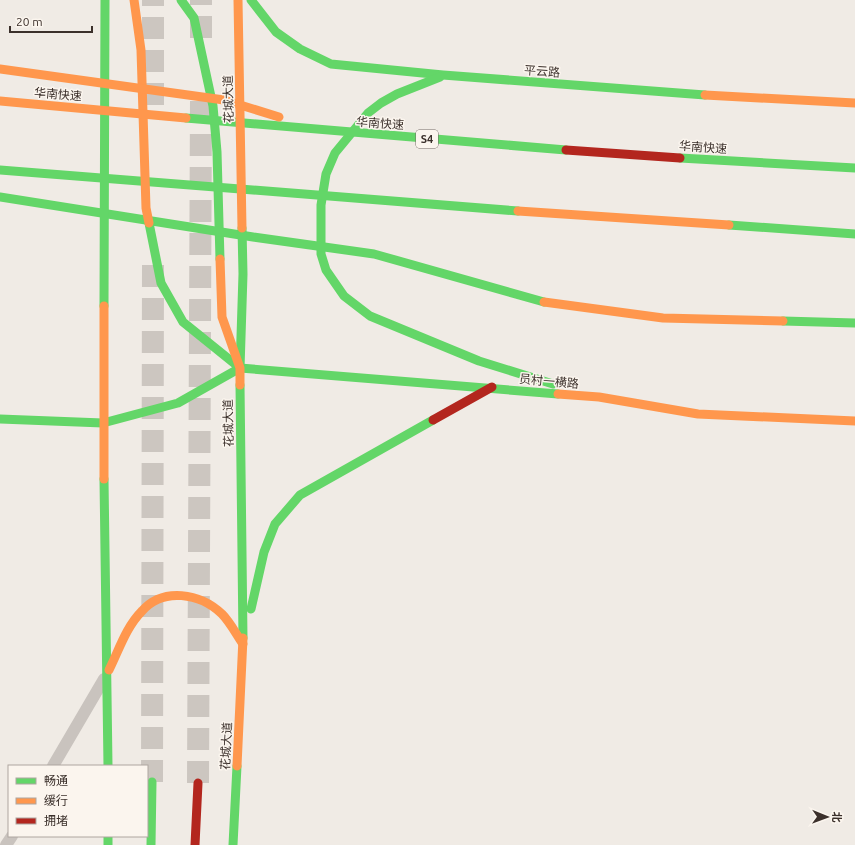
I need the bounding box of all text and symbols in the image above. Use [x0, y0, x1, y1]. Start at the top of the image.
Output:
scale bar [10, 8, 92, 34]
text: 20 m [16, 15, 43, 28]
street label: 平云路 [524, 63, 560, 79]
street label: 花城大道 [221, 75, 235, 123]
street label: 华南快速 [34, 85, 82, 103]
street label: 华南快速 [356, 115, 404, 131]
road number: S4 [416, 130, 438, 148]
street label: 华南快速 [679, 139, 727, 155]
street label: 员村一横路 [519, 372, 579, 390]
street label: 花城大道 [221, 399, 235, 447]
street label: 花城大道 [218, 722, 234, 770]
legend [8, 765, 148, 837]
text: 畅通 [44, 774, 68, 787]
text: 缓行 [44, 794, 68, 807]
north arrow [807, 797, 847, 837]
text: 北 [831, 812, 843, 823]
text: 拥堵 [44, 814, 68, 827]

